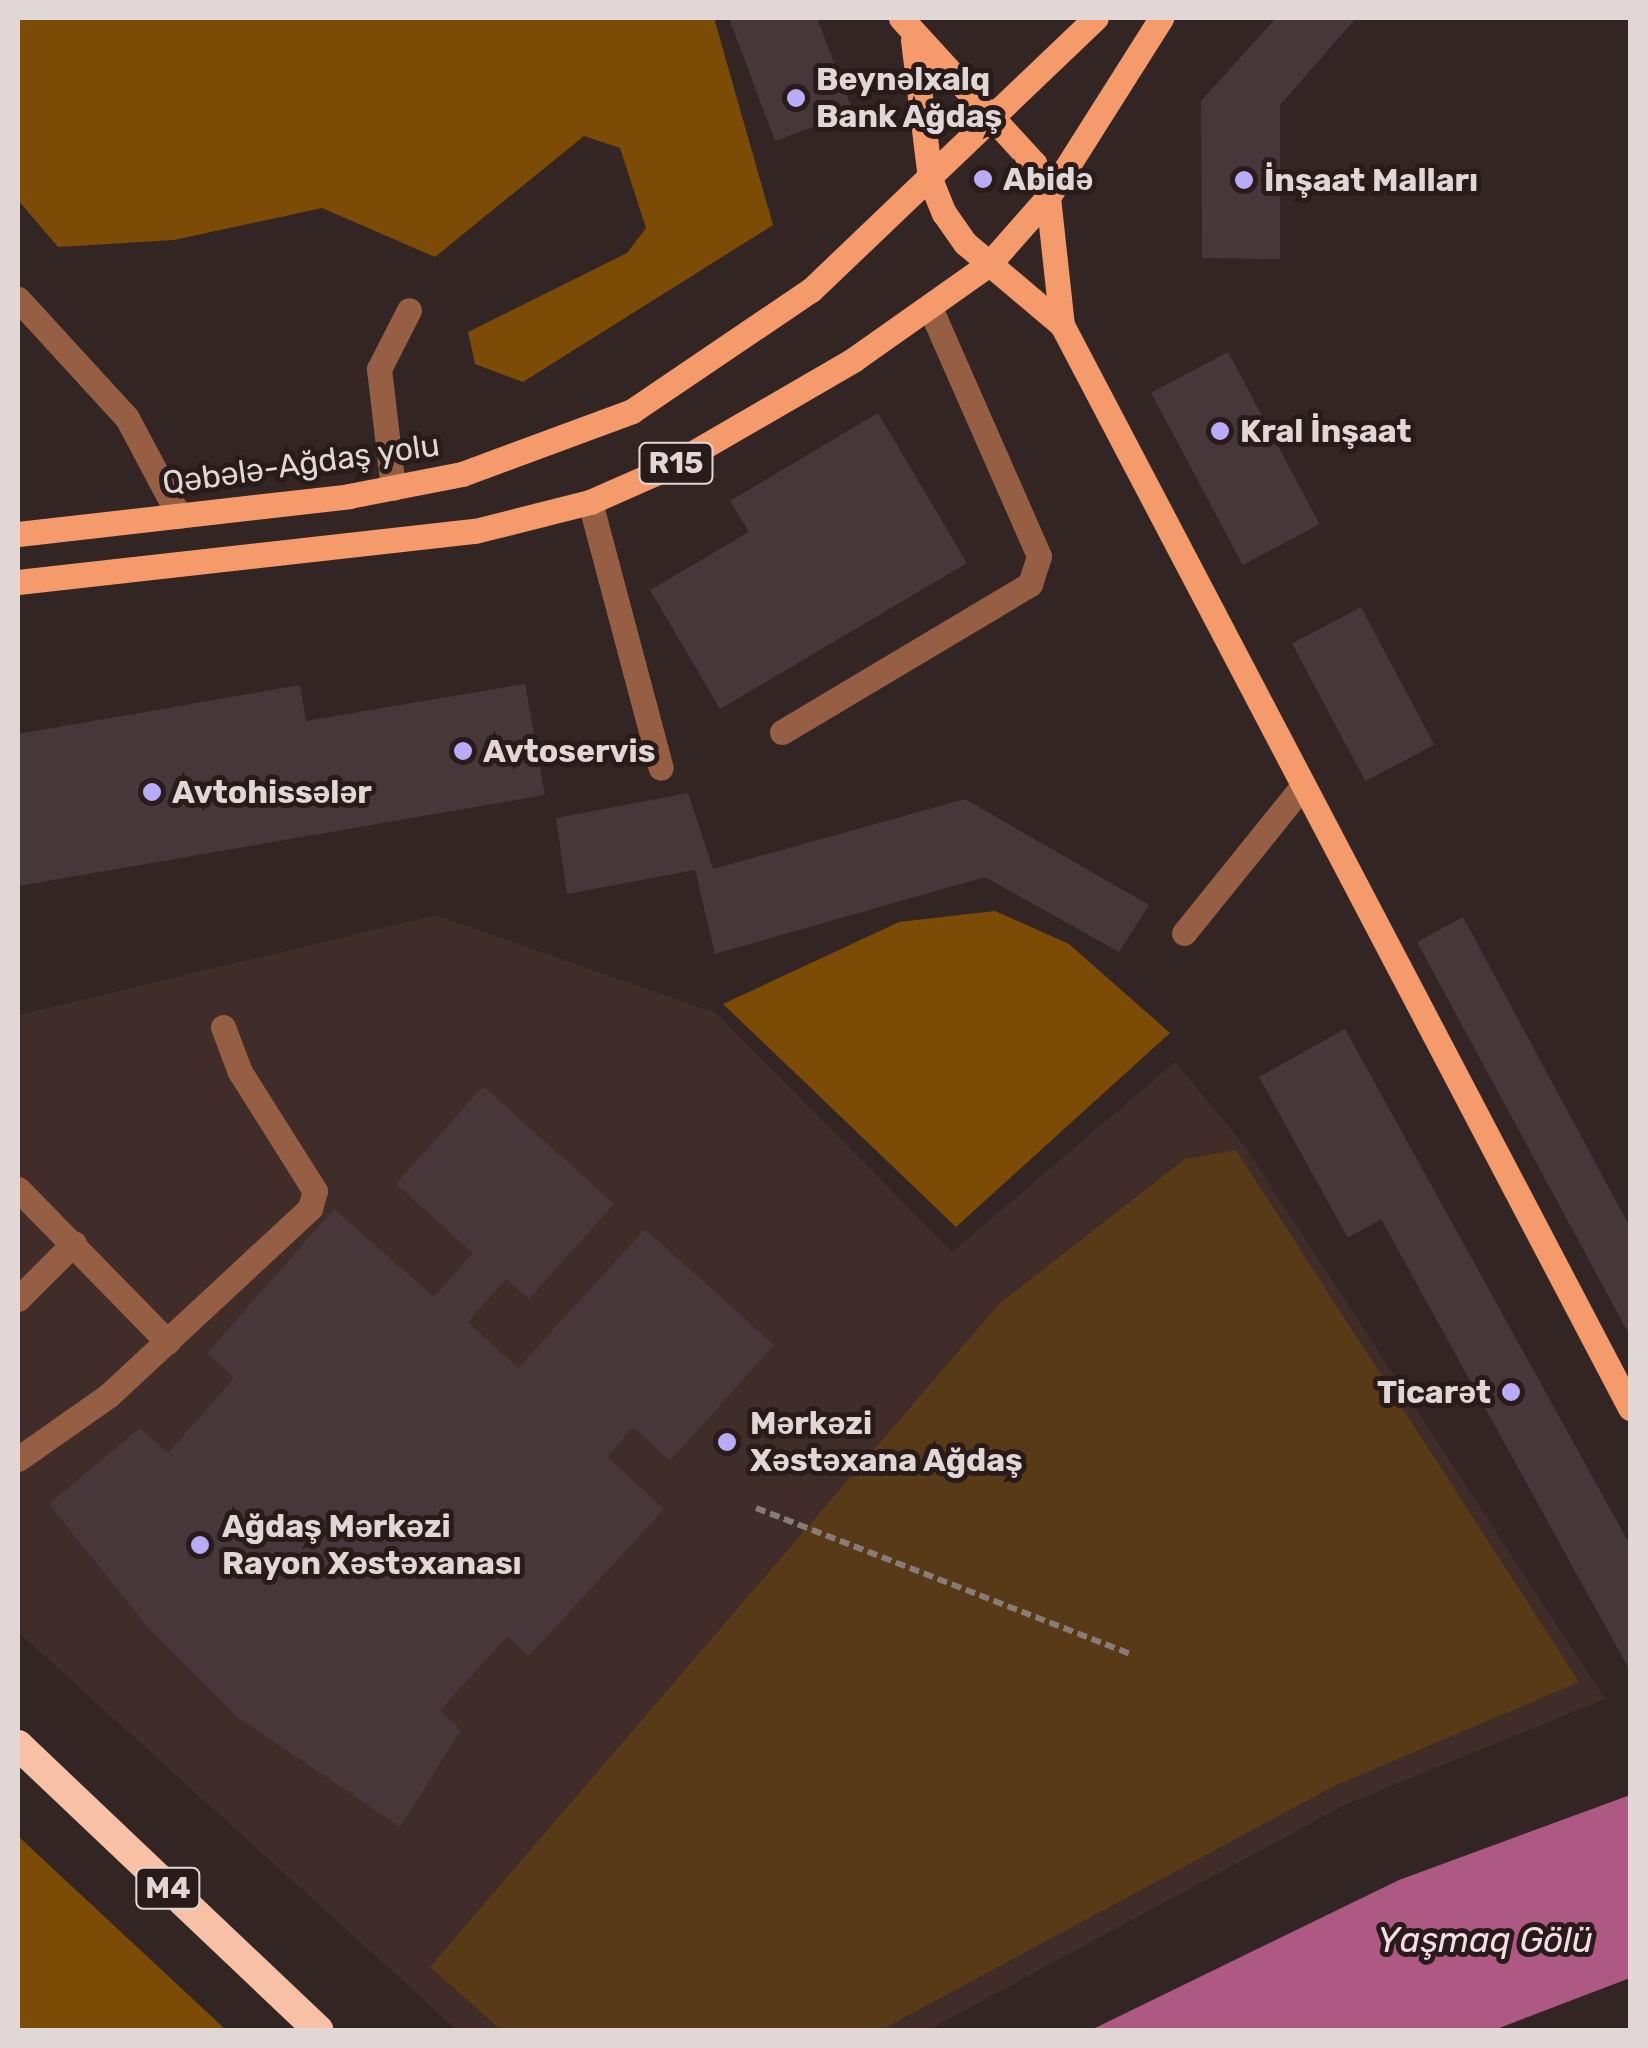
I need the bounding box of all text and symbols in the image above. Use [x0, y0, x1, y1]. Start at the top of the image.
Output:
place label: Beynəlxalq Bank Ağdaş [816, 61, 1003, 136]
marker: Beynəlxalq Bank Ağdaş [785, 87, 807, 109]
place label: Abidə [1003, 160, 1093, 198]
place label: İnşaat Malları [1264, 161, 1478, 199]
marker: Abidə [972, 168, 994, 190]
marker: İnşaat Malları [1233, 169, 1255, 191]
place label: Kral İnşaat [1240, 412, 1412, 450]
marker: Kral İnşaat [1209, 420, 1231, 442]
street label: Qəbələ-Ağdaş yolu [160, 425, 442, 503]
road number: R15 [636, 438, 716, 488]
place label: Avtoservis [483, 732, 655, 770]
marker: Avtoservis [452, 740, 474, 762]
place label: Avtohissələr [172, 773, 372, 811]
marker: Avtohissələr [141, 781, 163, 803]
place label: Ticarət [1377, 1373, 1491, 1411]
marker: Ticarət [1500, 1381, 1522, 1403]
place label: Mərkəzi Xəstəxana Ağdaş [750, 1405, 1024, 1480]
marker: Mərkəzi Xəstəxana Ağdaş [714, 1429, 740, 1455]
place label: Ağdaş Mərkəzi Rayon Xəstəxanası [222, 1508, 522, 1583]
marker: Ağdaş Mərkəzi Rayon Xəstəxanası [187, 1532, 213, 1558]
road number: M4 [133, 1863, 203, 1913]
water label: Yaşmaq Gölü [1377, 1919, 1593, 1961]

